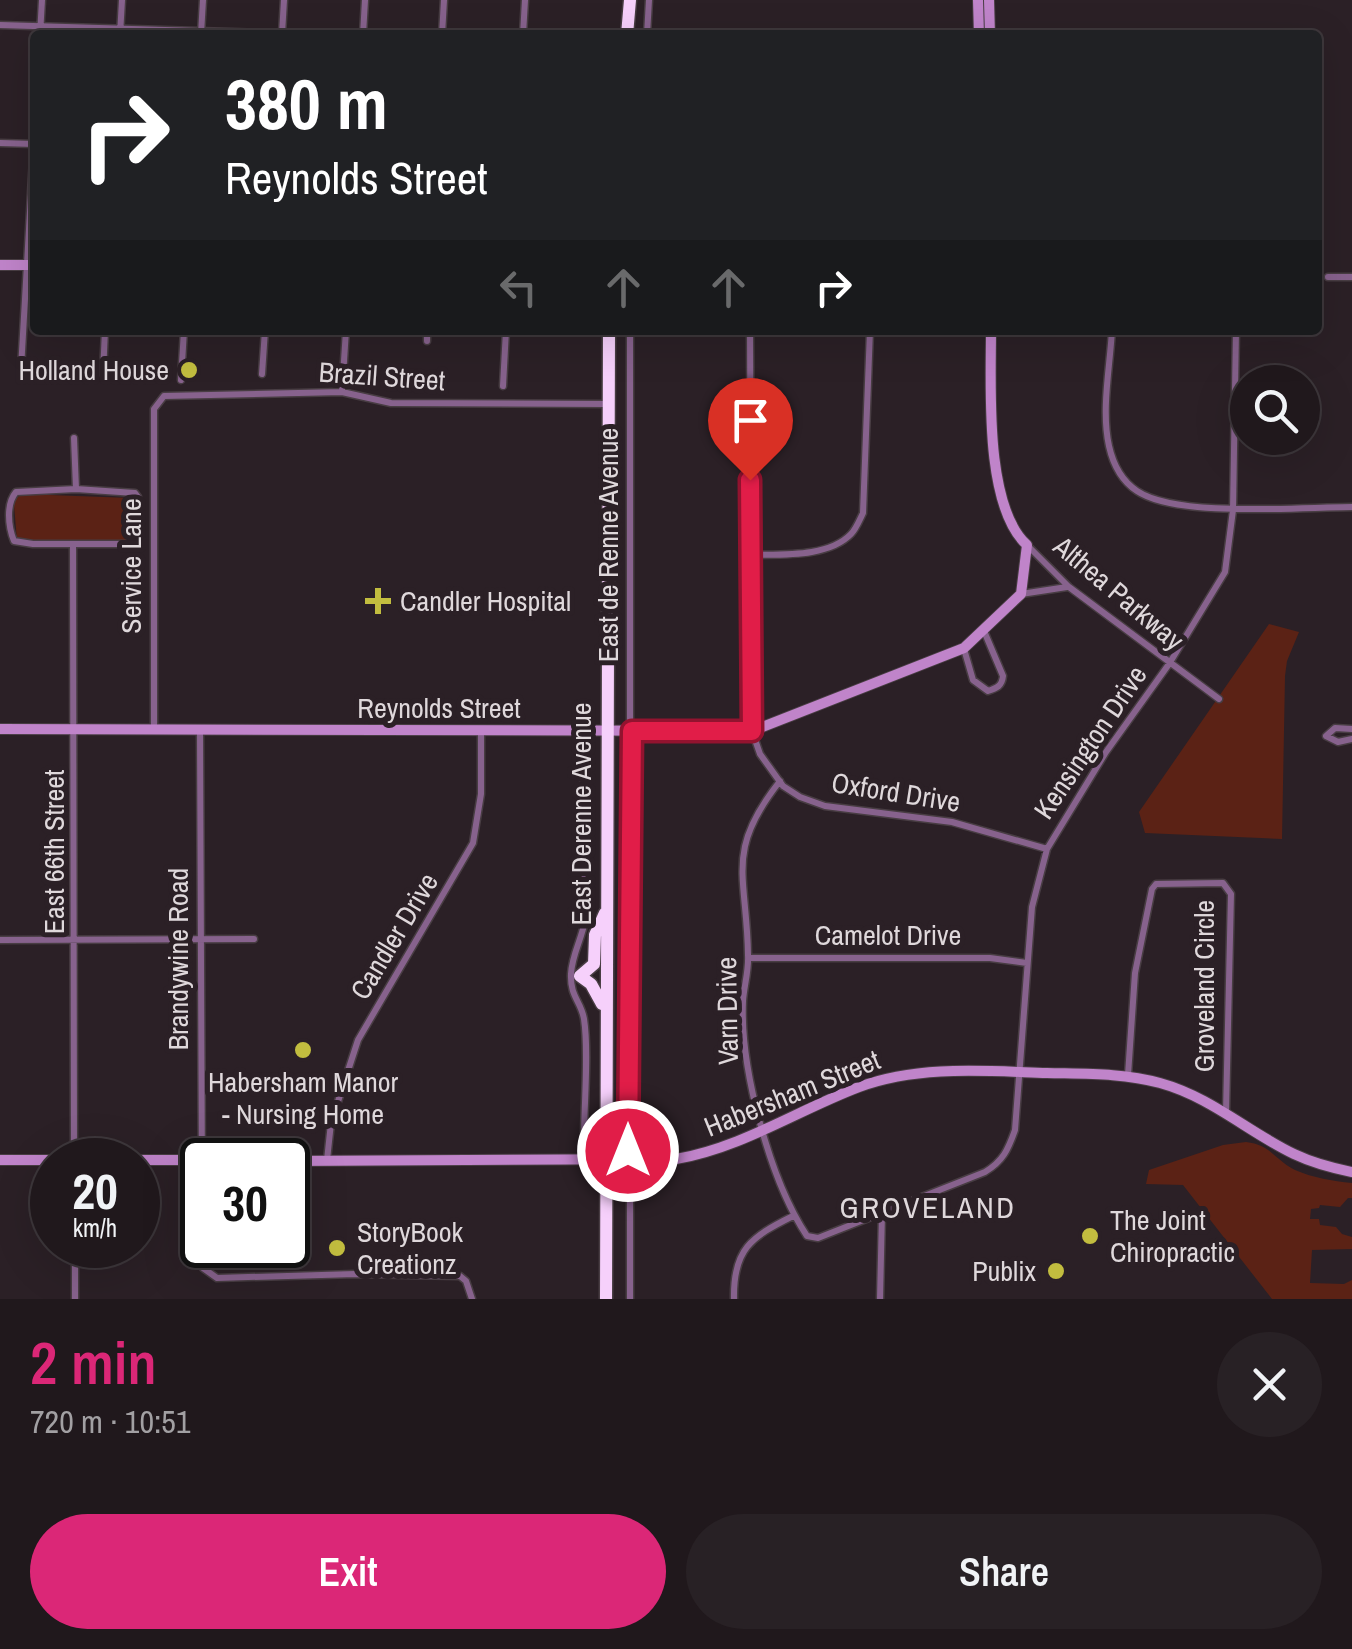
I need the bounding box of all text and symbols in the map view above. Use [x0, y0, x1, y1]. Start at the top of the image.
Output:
text: 380 m [225, 57, 388, 151]
icon: right [60, 70, 190, 200]
text: Reynolds Street [225, 147, 488, 208]
icon: left [491, 260, 546, 315]
icon: ahead [596, 260, 651, 315]
icon: ahead [701, 260, 756, 315]
icon: right [806, 260, 861, 315]
place label: Holland House [18, 351, 169, 389]
street label: Brazil Street [318, 353, 446, 399]
marker: Holland House [178, 359, 200, 381]
map controls [1230, 365, 1320, 455]
button: search [1230, 365, 1320, 455]
pin [708, 378, 793, 481]
icon: arrive [723, 393, 778, 448]
street label: East de Renne Avenue [589, 428, 627, 662]
street label: Service Lane [112, 498, 150, 634]
street label: Althea Parkway [1045, 527, 1193, 659]
place label: Candler Hospital [400, 582, 571, 620]
marker: Candler Hospital [365, 588, 391, 614]
street label: Kensington Drive [1025, 658, 1155, 826]
street label: Reynolds Street [357, 689, 521, 727]
street label: East Derenne Avenue [562, 703, 600, 926]
street label: Oxford Drive [829, 763, 963, 821]
street label: East 66th Street [35, 770, 73, 934]
street label: Candler Drive [341, 866, 447, 1006]
street label: Brandywine Road [159, 868, 197, 1050]
street label: Groveland Circle [1185, 900, 1223, 1072]
street label: Camelot Drive [815, 916, 961, 954]
street label: Varn Drive [707, 957, 747, 1065]
marker: Habersham Manor - Nursing Home [292, 1039, 314, 1061]
street label: Habersham Street [699, 1040, 885, 1146]
place label: Habersham Manor - Nursing Home [208, 1063, 398, 1133]
position arrow [576, 1099, 680, 1203]
speed limit sign: 30 [180, 1138, 310, 1268]
text: 20 [72, 1157, 118, 1225]
district label: GROVELAND [840, 1187, 1016, 1227]
place label: The Joint Chiropractic [1110, 1201, 1235, 1271]
text: km/h [73, 1211, 117, 1245]
place label: StoryBook Creationz [357, 1213, 463, 1283]
marker: The Joint Chiropractic [1079, 1225, 1101, 1247]
marker: StoryBook Creationz [326, 1237, 348, 1259]
place label: Publix [972, 1252, 1037, 1290]
marker: Publix [1045, 1260, 1067, 1282]
text: 2 min [30, 1322, 157, 1403]
button: close [1217, 1332, 1322, 1437]
text: 720 m · 10:51 [30, 1400, 190, 1443]
button: Exit [30, 1514, 666, 1629]
button: Share [686, 1514, 1322, 1629]

